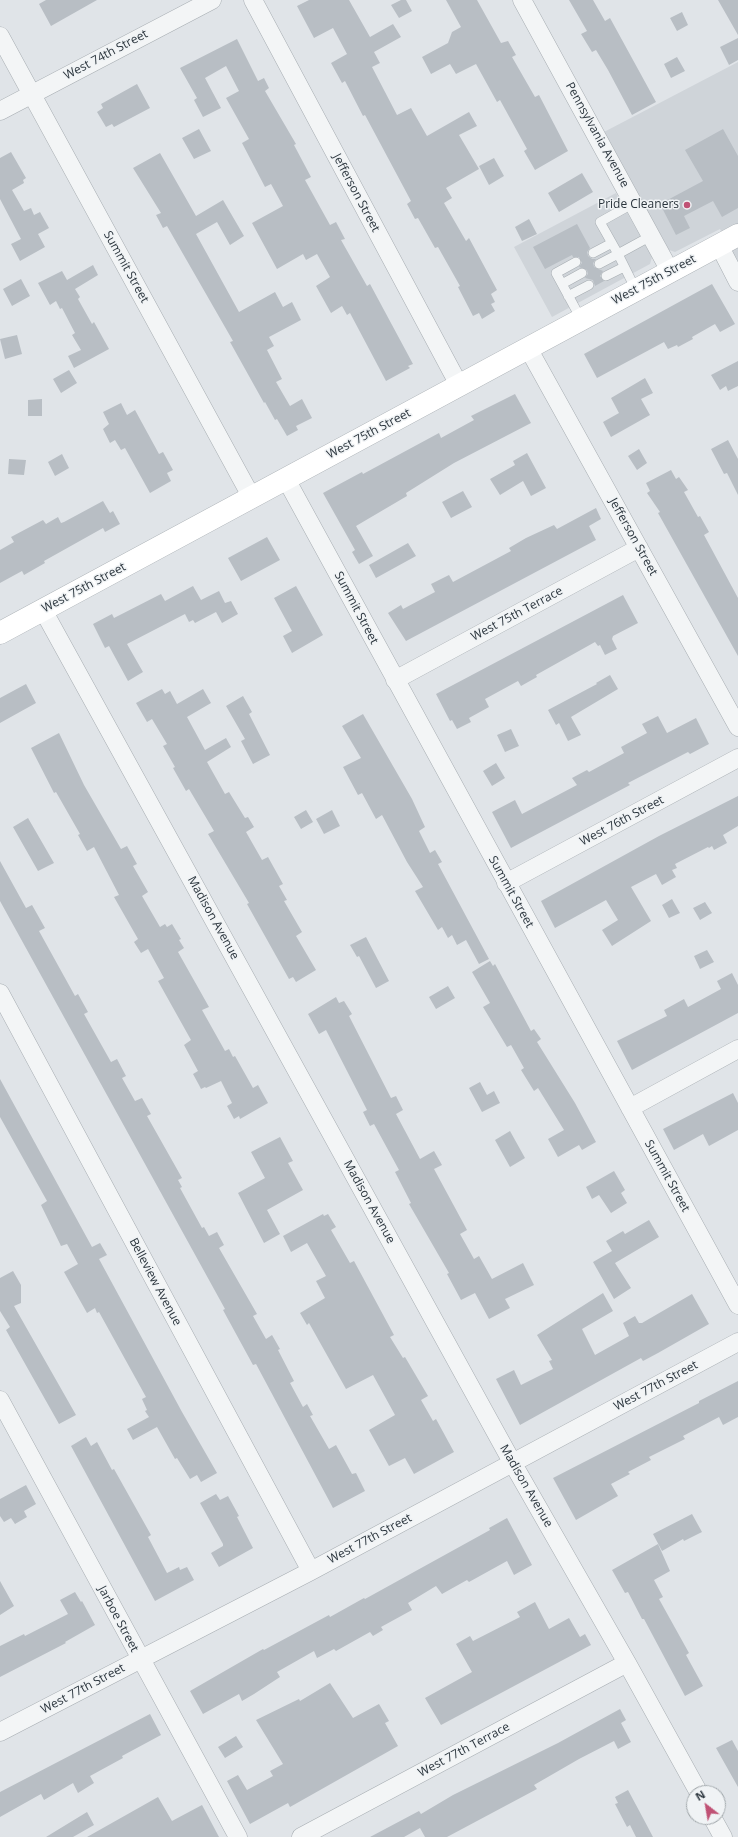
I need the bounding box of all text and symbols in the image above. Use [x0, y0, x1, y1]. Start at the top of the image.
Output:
street label: West 74th Street [62, 27, 150, 83]
street label: Pennsylvania Avenue [562, 80, 632, 190]
street label: Jefferson Street [329, 151, 383, 235]
place label: Pride Cleaners [598, 198, 679, 212]
marker: Pride Cleaners [682, 200, 692, 210]
street label: Summit Street [100, 228, 152, 306]
street label: West 75th Street [610, 252, 698, 308]
street label: West 75th Street [325, 406, 413, 462]
street label: Jefferson Street [606, 496, 660, 578]
street label: West 75th Street [40, 560, 128, 616]
street label: Summit Street [331, 569, 381, 647]
street label: West 75th Terrace [469, 584, 565, 644]
street label: West 76th Street [578, 793, 666, 849]
street label: Summit Street [485, 853, 537, 931]
street label: Madison Avenue [184, 874, 242, 962]
street label: Summit Street [641, 1137, 693, 1215]
street label: Madison Avenue [340, 1158, 398, 1246]
street label: Belleview Avenue [126, 1236, 184, 1328]
street label: West 77th Street [612, 1358, 700, 1414]
street label: Madison Avenue [497, 1442, 555, 1530]
street label: West 77th Street [326, 1511, 414, 1567]
street label: Jarboe Street [95, 1584, 141, 1654]
street label: West 77th Street [39, 1661, 127, 1717]
street label: West 77th Terrace [416, 1720, 512, 1780]
north arrow [686, 1785, 726, 1825]
text: N [692, 1786, 708, 1804]

